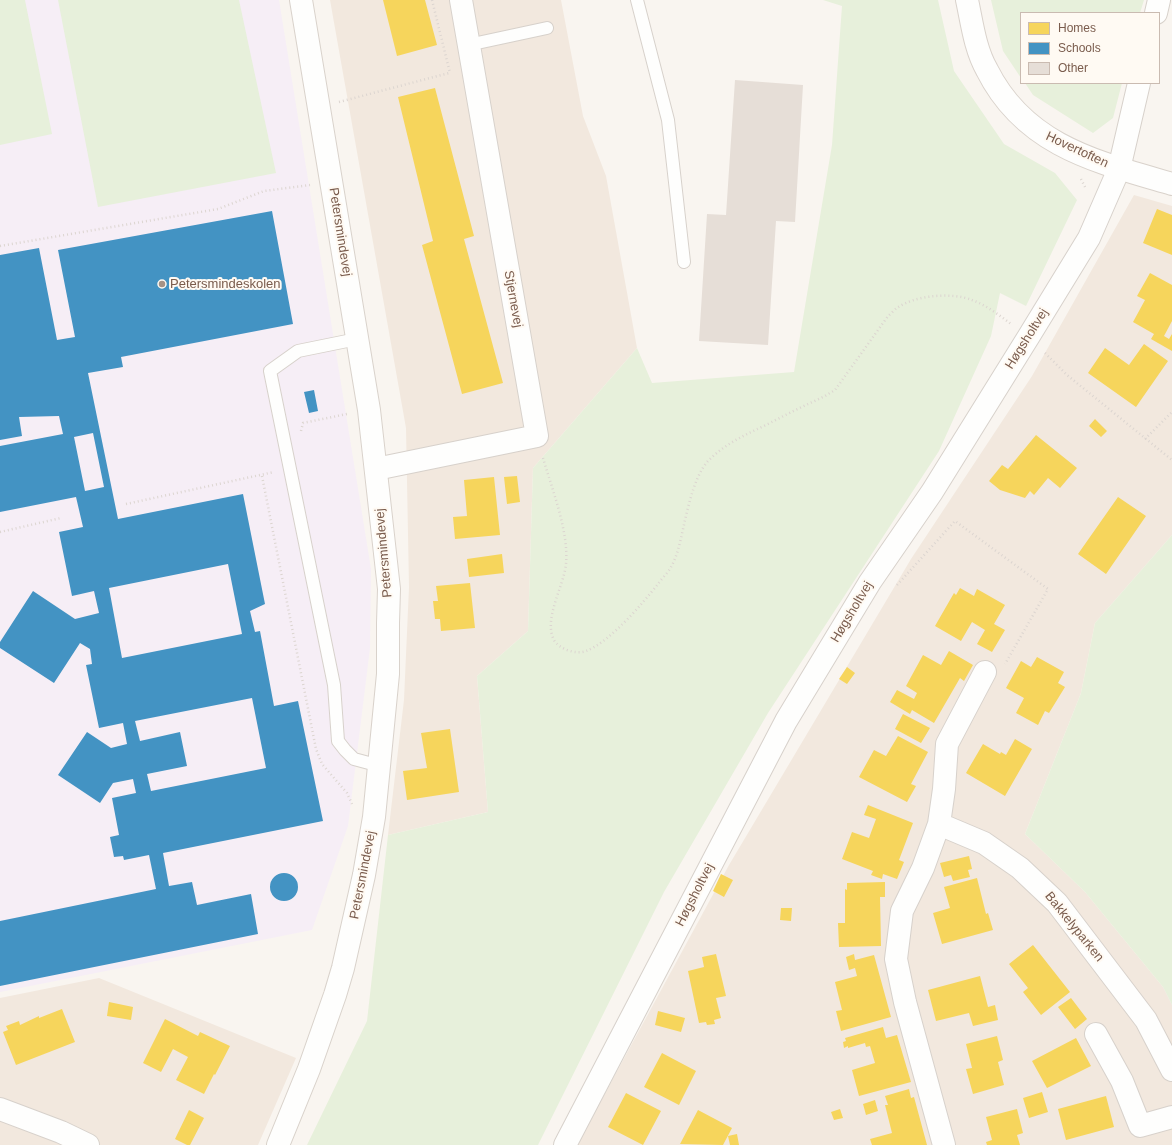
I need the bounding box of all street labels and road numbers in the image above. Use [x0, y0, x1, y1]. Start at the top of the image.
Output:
street label: Hovertoften [1043, 129, 1111, 171]
street label: Petersmindevej [325, 187, 355, 277]
street label: Stjernevej [500, 269, 526, 329]
street label: Høgsholtvej [1002, 306, 1052, 372]
street label: Petersmindevej [372, 508, 396, 598]
street label: Høgsholtvej [828, 579, 876, 645]
street label: Petersmindevej [347, 830, 379, 920]
street label: Høgsholtvej [672, 861, 718, 929]
street label: Bakkelyparken [1041, 889, 1107, 965]

